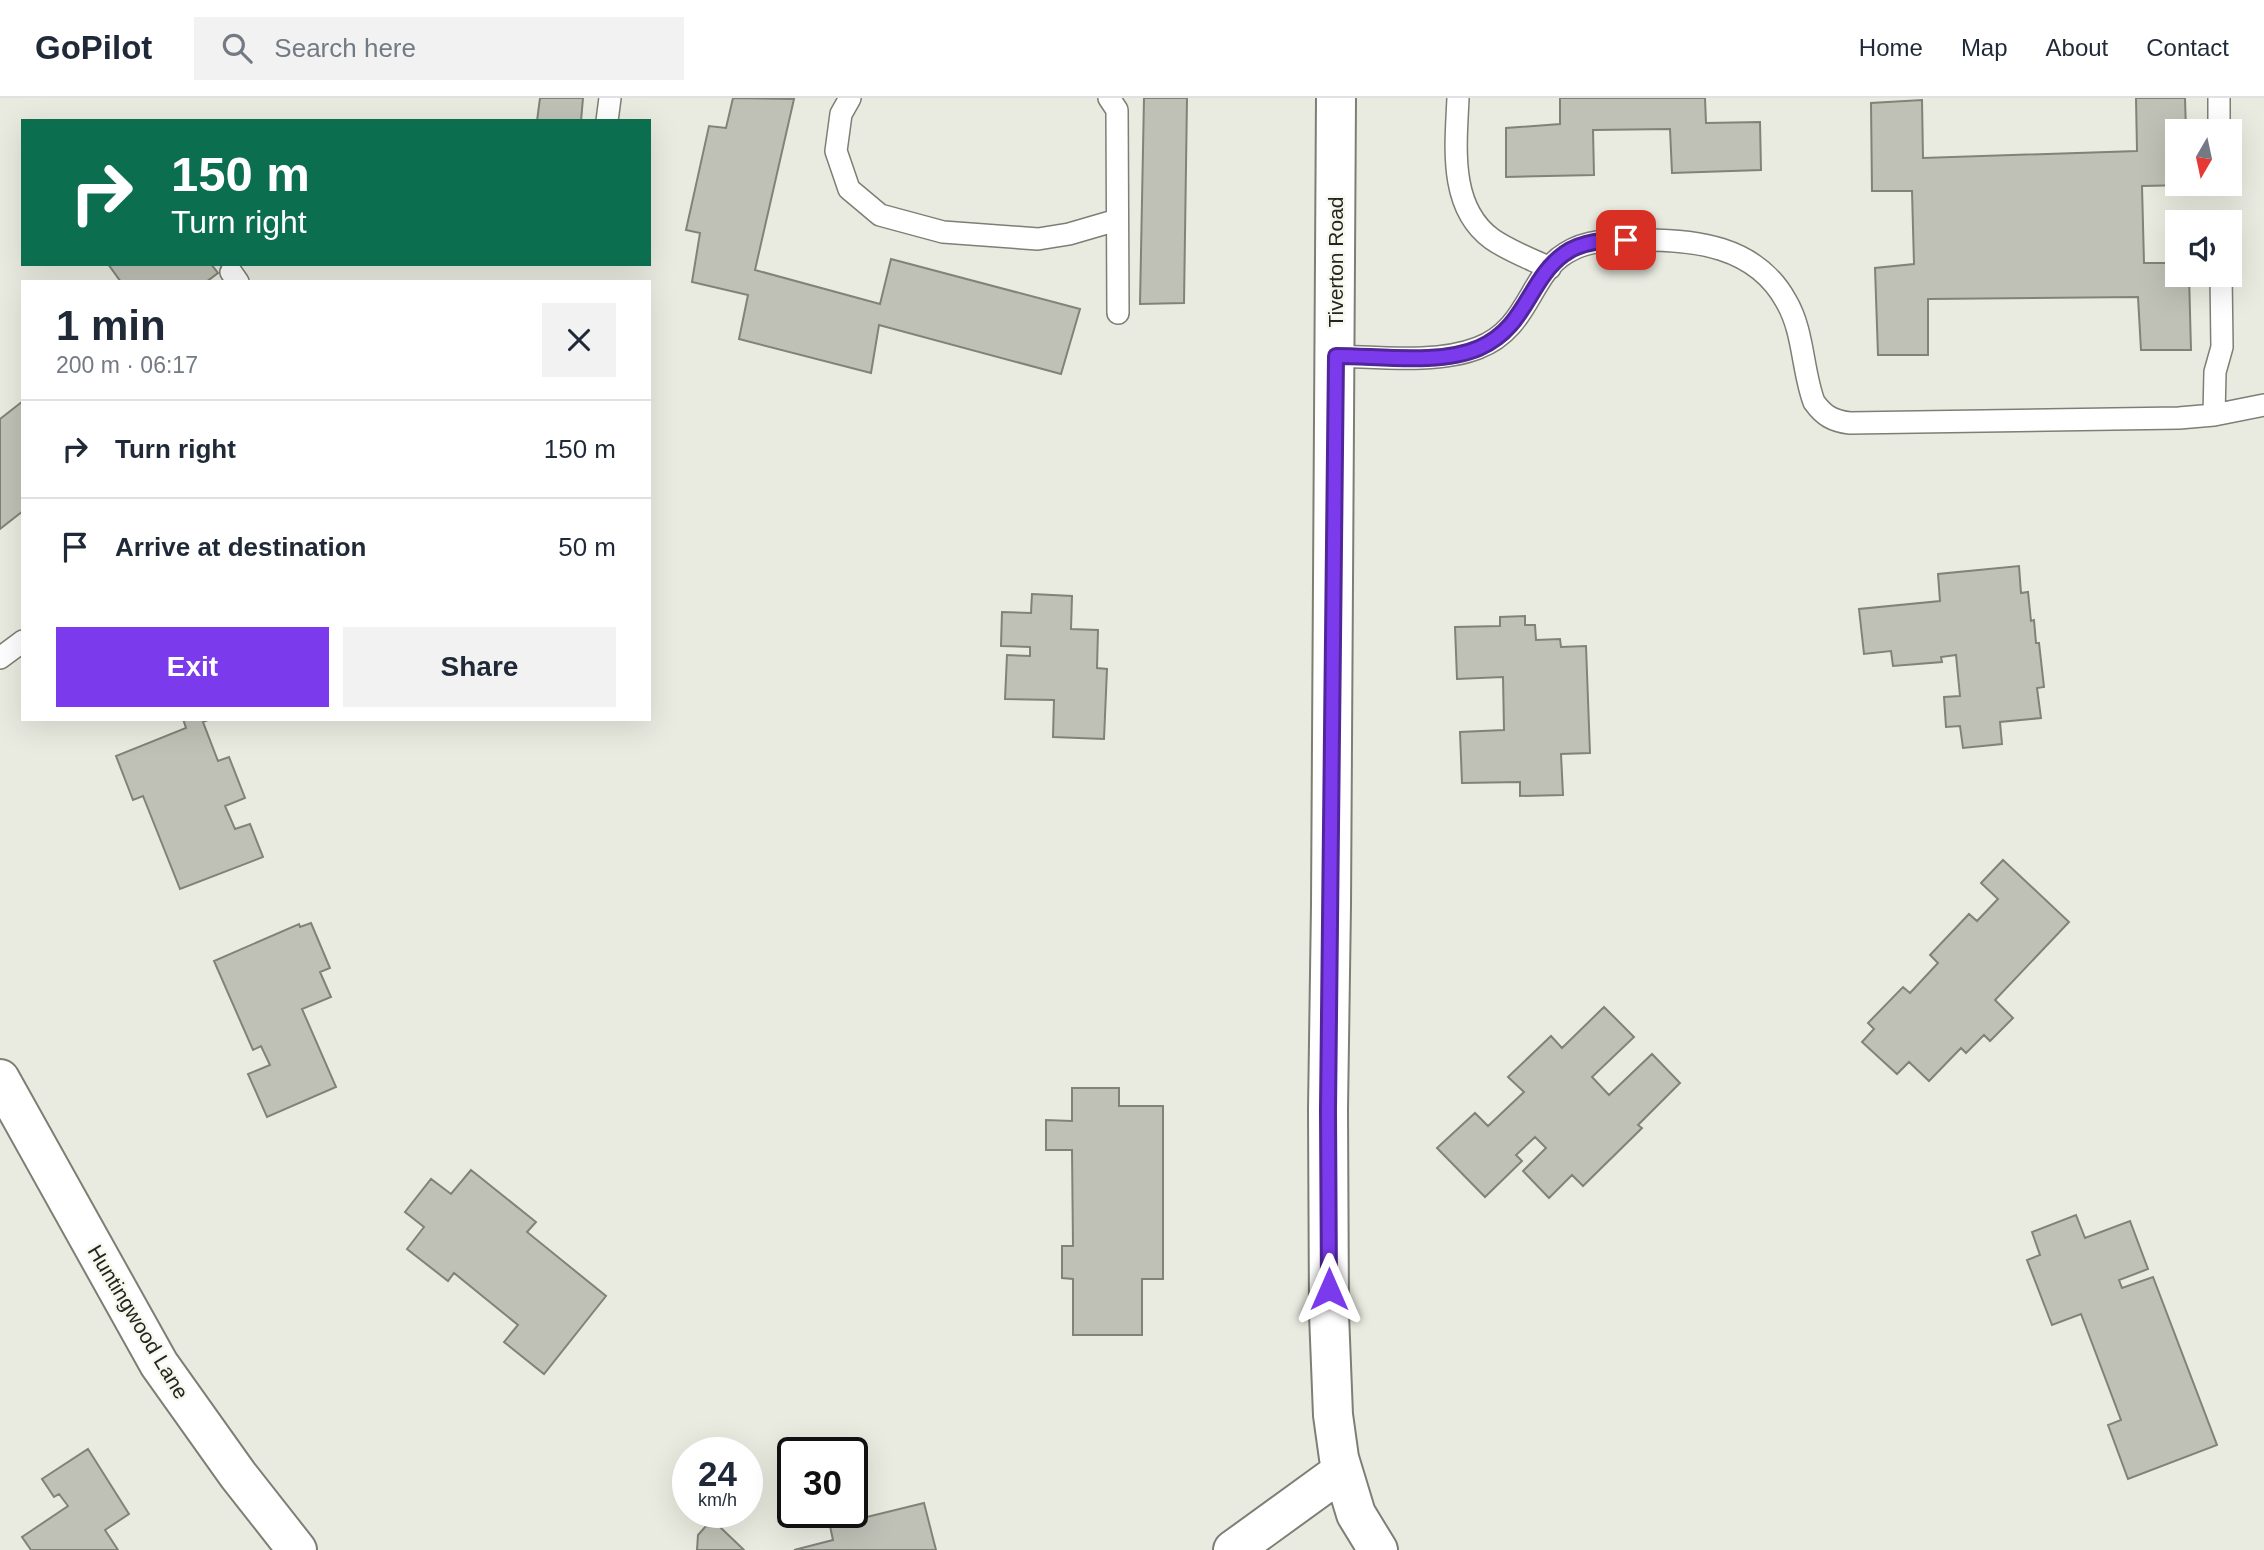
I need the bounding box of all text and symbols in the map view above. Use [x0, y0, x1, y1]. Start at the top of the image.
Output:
search box [194, 17, 684, 80]
text: GoPilot [35, 29, 152, 66]
icon: search [218, 29, 256, 67]
text: Search here [274, 33, 416, 63]
text: Home [1859, 34, 1923, 61]
text: Map [1961, 34, 2008, 61]
text: About [2046, 34, 2108, 61]
text: Contact [2146, 34, 2229, 61]
north arrow [2165, 119, 2242, 196]
map controls [2165, 119, 2242, 287]
icon: right [56, 147, 147, 238]
text: 150 m [171, 147, 310, 201]
street label: Tiverton Road [1324, 196, 1347, 328]
text: Turn right [171, 204, 307, 240]
pin [1596, 210, 1656, 270]
button: sound [2165, 210, 2242, 287]
icon: arrive [1607, 221, 1645, 259]
text: 1 min [56, 302, 166, 349]
button: close [542, 303, 616, 377]
text: 200 m · 06:17 [56, 352, 198, 378]
icon: right [56, 430, 94, 468]
text: Turn right [115, 434, 236, 464]
text: 150 m [544, 434, 616, 464]
icon: arrive [56, 528, 94, 566]
text: Arrive at destination [115, 532, 366, 562]
text: 50 m [558, 532, 616, 562]
button: Exit [56, 627, 329, 707]
button: Share [343, 627, 616, 707]
street label: Huntingwood Lane [83, 1241, 193, 1403]
position arrow [1292, 1252, 1366, 1326]
speed limit sign: 30 [777, 1437, 868, 1528]
text: 24 [698, 1454, 737, 1493]
text: km/h [698, 1490, 737, 1510]

